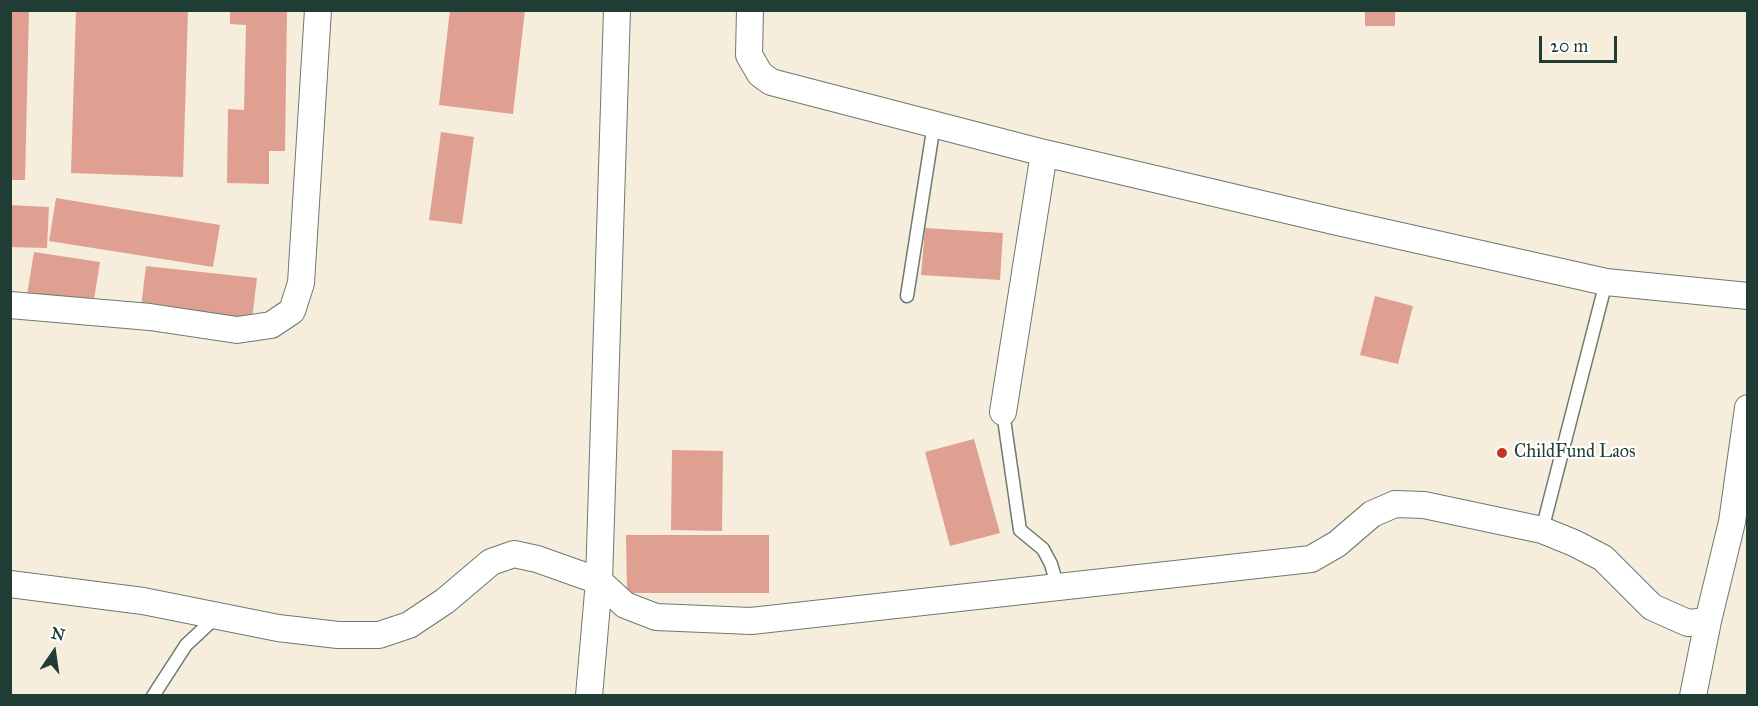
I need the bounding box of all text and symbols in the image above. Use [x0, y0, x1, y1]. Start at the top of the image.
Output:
scale bar [1542, 24, 1620, 62]
text: 20 m [1550, 35, 1588, 57]
place label: ChildFund Laos [1514, 442, 1636, 464]
marker: ChildFund Laos [1495, 446, 1509, 460]
north arrow [24, 622, 84, 682]
text: N [49, 623, 67, 645]

